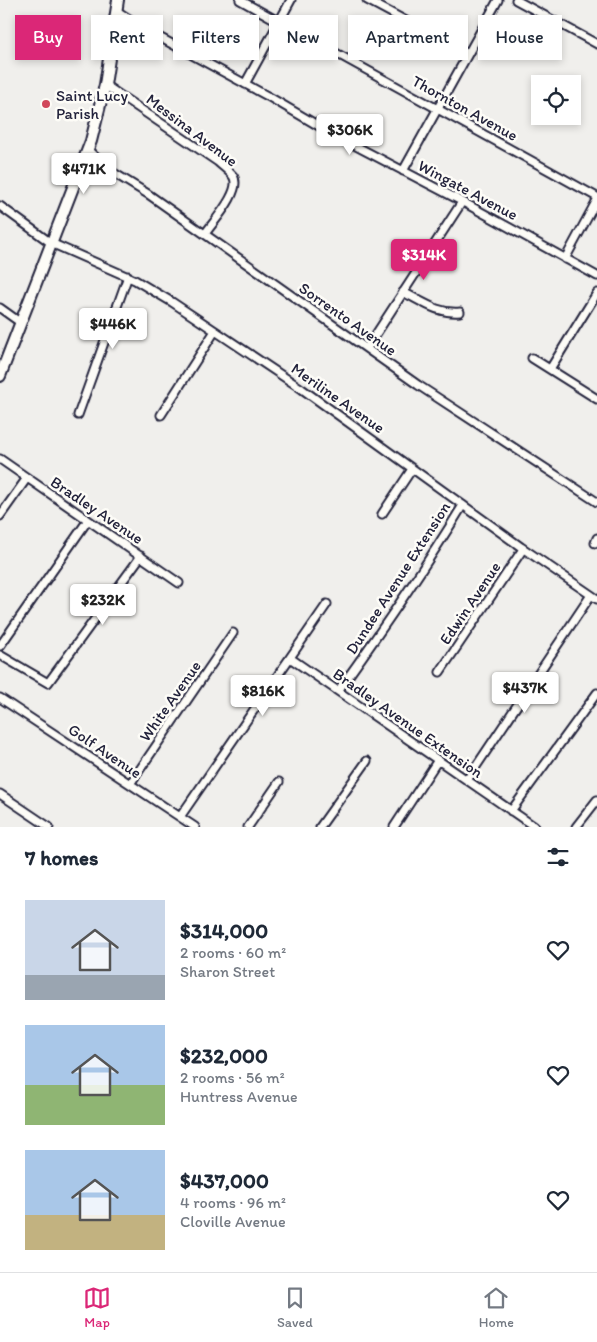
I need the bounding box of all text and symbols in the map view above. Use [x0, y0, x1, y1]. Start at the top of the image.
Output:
chip: Buy [15, 15, 81, 60]
chip: Rent [91, 15, 163, 60]
chip: Filters [173, 15, 259, 60]
chip: New [269, 15, 338, 60]
chip: Apartment [348, 15, 468, 60]
chip: House [478, 15, 562, 60]
street label: Thornton Avenue [409, 71, 521, 145]
map controls [531, 75, 581, 125]
button: locate [531, 75, 581, 125]
place label: Saint Lucy Parish [56, 86, 129, 123]
street label: Messina Avenue [143, 89, 242, 171]
marker: Saint Lucy Parish [40, 98, 52, 110]
pin: $306K [315, 114, 385, 156]
text: $306K [327, 120, 373, 139]
pin: $471K [49, 152, 119, 195]
street label: Wingate Avenue [415, 156, 521, 224]
text: $471K [62, 159, 106, 178]
pin: $314K [389, 238, 459, 281]
text: $314K [402, 245, 446, 264]
street label: Sorrento Avenue [296, 278, 401, 360]
pin: $446K [78, 308, 148, 350]
text: $446K [90, 314, 136, 333]
street label: Meriline Avenue [288, 359, 388, 437]
street label: Bradley Avenue [47, 472, 147, 548]
street label: Dundee Avenue Extension [342, 498, 454, 658]
street label: Edwin Avenue [435, 558, 505, 648]
pin: $232K [68, 584, 138, 626]
text: $232K [81, 590, 125, 609]
street label: White Avenue [135, 657, 205, 745]
street label: Bradley Avenue Extension [329, 664, 487, 782]
pin: $437K [490, 672, 560, 714]
pin: $816K [228, 674, 298, 717]
text: $437K [503, 678, 547, 697]
text: $816K [242, 681, 285, 700]
street label: Golf Avenue [65, 720, 145, 782]
icon: filters [544, 843, 572, 871]
text: 7 homes [25, 845, 99, 870]
text: $314,000 [180, 918, 268, 943]
icon: home [65, 920, 125, 980]
icon: heart [544, 936, 572, 964]
text: 2 rooms · 60 m² [180, 943, 286, 962]
text: Sharon Street [180, 962, 275, 981]
text: $232,000 [180, 1043, 268, 1068]
icon: home [65, 1045, 125, 1105]
icon: heart [544, 1061, 572, 1089]
text: 2 rooms · 56 m² [180, 1068, 285, 1087]
text: Huntress Avenue [180, 1087, 298, 1106]
text: $437,000 [180, 1168, 269, 1193]
icon: home [65, 1170, 125, 1230]
icon: heart [544, 1186, 572, 1214]
text: 4 rooms · 96 m² [180, 1193, 286, 1212]
text: Cloville Avenue [180, 1212, 286, 1231]
tab: Map [83, 1284, 111, 1331]
tab: Saved [277, 1284, 313, 1331]
tab: Home [479, 1284, 514, 1331]

